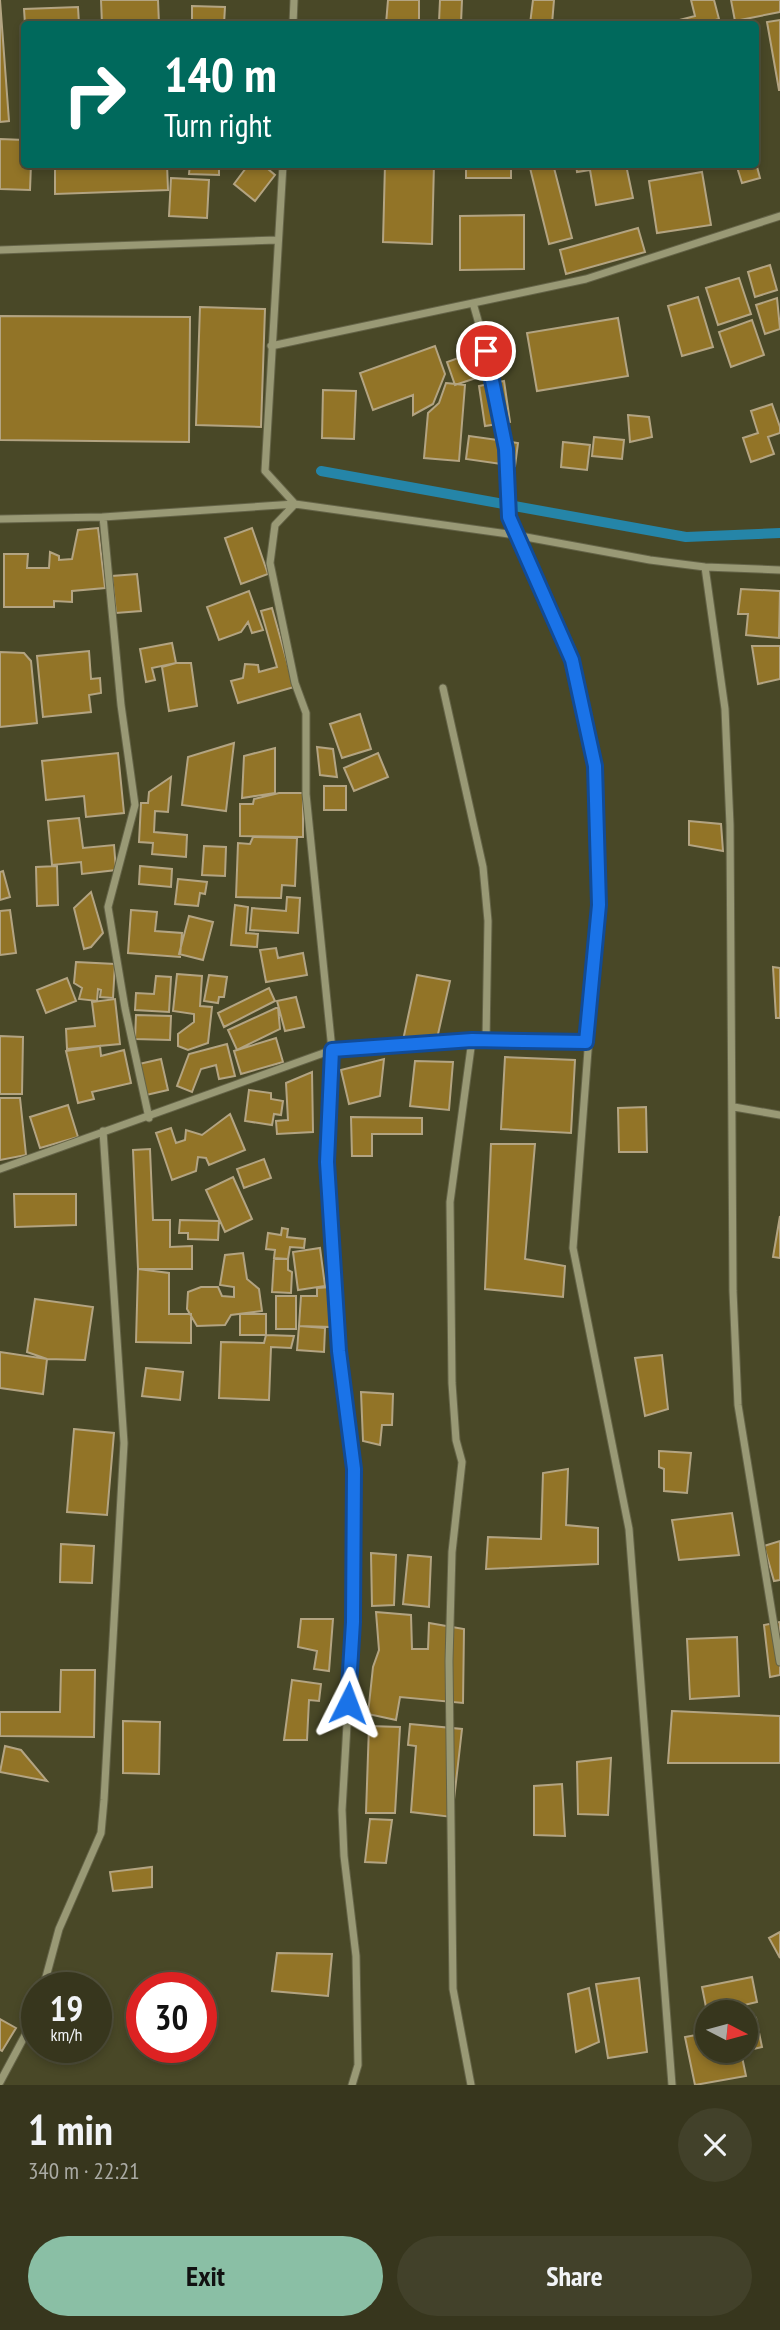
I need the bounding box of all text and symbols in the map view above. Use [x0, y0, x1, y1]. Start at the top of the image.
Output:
text: 140 m [164, 42, 277, 106]
icon: right [49, 49, 140, 140]
text: Turn right [164, 104, 272, 146]
pin [456, 321, 516, 381]
icon: arrive [467, 332, 505, 370]
position arrow [311, 1666, 385, 1740]
speed limit sign: 30 [126, 1972, 217, 2063]
text: 19 [50, 1985, 83, 2031]
north arrow [695, 2000, 758, 2063]
map controls [695, 2000, 758, 2063]
text: km/h [51, 2023, 82, 2046]
text: 1 min [28, 2102, 113, 2157]
button: close [678, 2108, 752, 2182]
text: 340 m · 22:21 [28, 2156, 140, 2185]
button: Exit [28, 2236, 383, 2316]
button: Share [397, 2236, 752, 2316]

